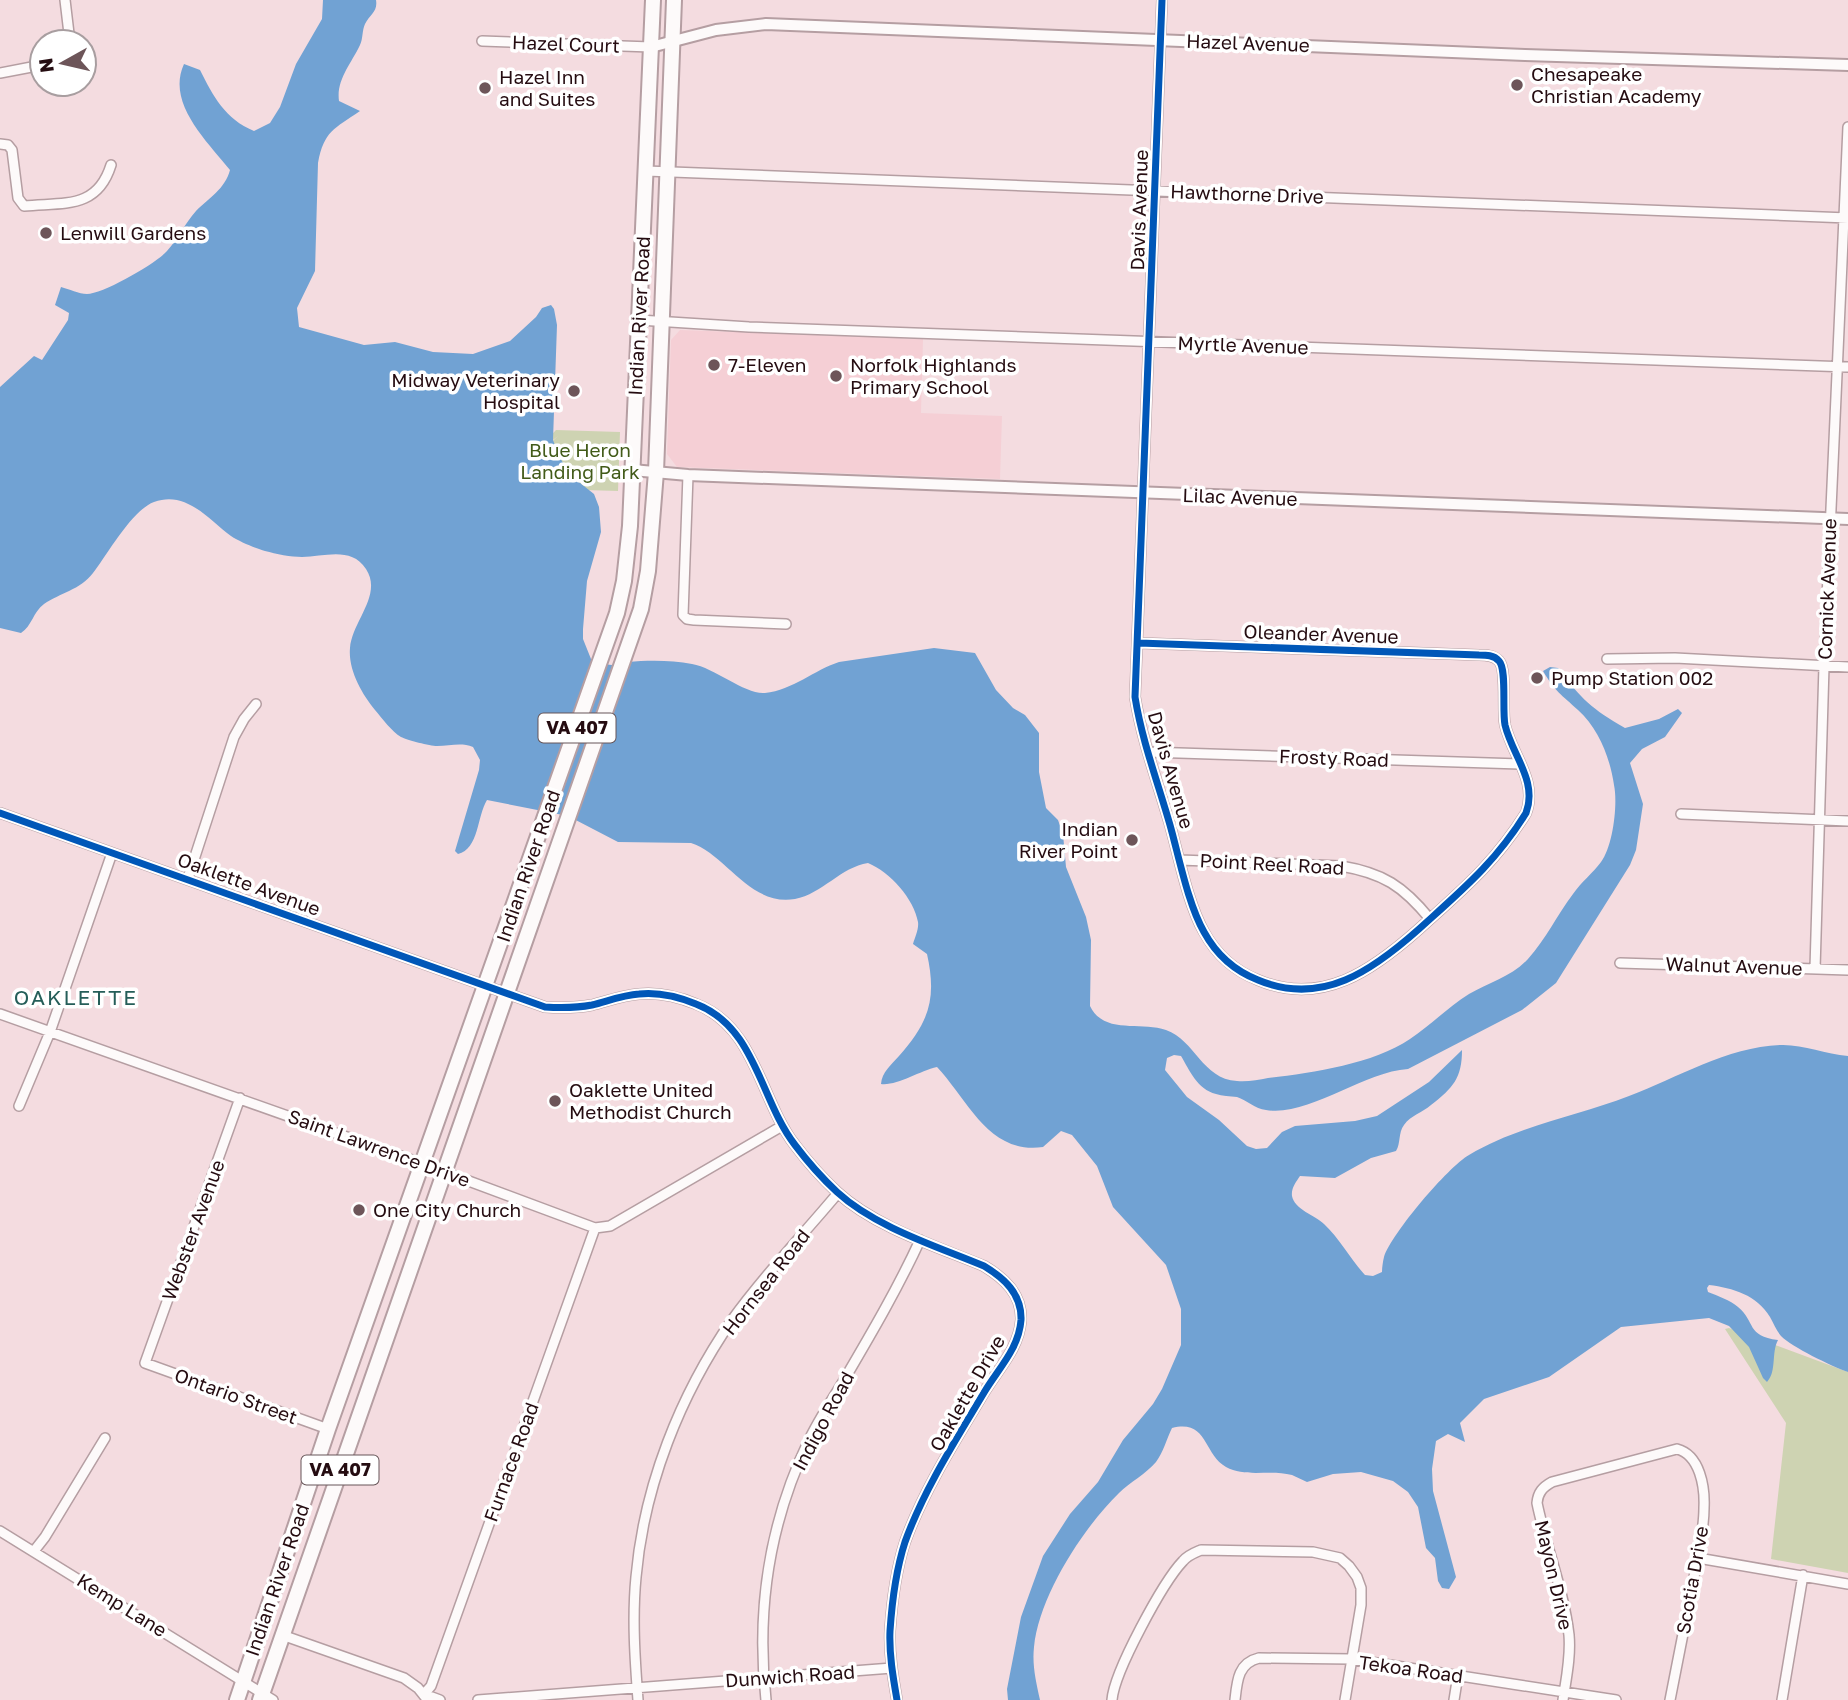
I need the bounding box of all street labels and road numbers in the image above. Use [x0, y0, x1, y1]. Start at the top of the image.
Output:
street label: Hazel Avenue [1186, 29, 1310, 56]
street label: Hazel Court [512, 30, 620, 57]
street label: Davis Avenue [1125, 149, 1152, 271]
street label: Hawthorne Drive [1170, 179, 1324, 208]
street label: Indian River Road [623, 236, 654, 396]
street label: Myrtle Avenue [1177, 331, 1309, 358]
street label: Lilac Avenue [1182, 483, 1298, 510]
street label: Cornick Avenue [1813, 518, 1840, 660]
street label: Oleander Avenue [1243, 619, 1399, 648]
street label: Davis Avenue [1144, 708, 1199, 831]
road number: VA 407 [538, 714, 616, 742]
street label: Frosty Road [1279, 744, 1389, 771]
street label: Indian River Road [491, 787, 564, 945]
street label: Oaklette Avenue [175, 847, 324, 920]
street label: Point Reel Road [1199, 848, 1345, 879]
street label: Walnut Avenue [1665, 952, 1803, 979]
street label: Saint Lawrence Drive [285, 1104, 473, 1191]
street label: Webster Avenue [156, 1156, 229, 1303]
street label: Hornsea Road [717, 1224, 814, 1339]
street label: Oaklette Drive [924, 1331, 1009, 1455]
street label: Ontario Street [172, 1363, 301, 1428]
street label: Indigo Road [787, 1367, 858, 1474]
street label: Furnace Road [478, 1399, 543, 1525]
road number: VA 407 [302, 1456, 378, 1484]
street label: Indian River Road [240, 1501, 313, 1659]
street label: Mayon Drive [1531, 1518, 1578, 1632]
street label: Scotia Drive [1671, 1524, 1712, 1636]
street label: Kemp Lane [73, 1568, 171, 1641]
street label: Tekoa Road [1358, 1650, 1465, 1687]
street label: Dunwich Road [724, 1659, 856, 1692]

